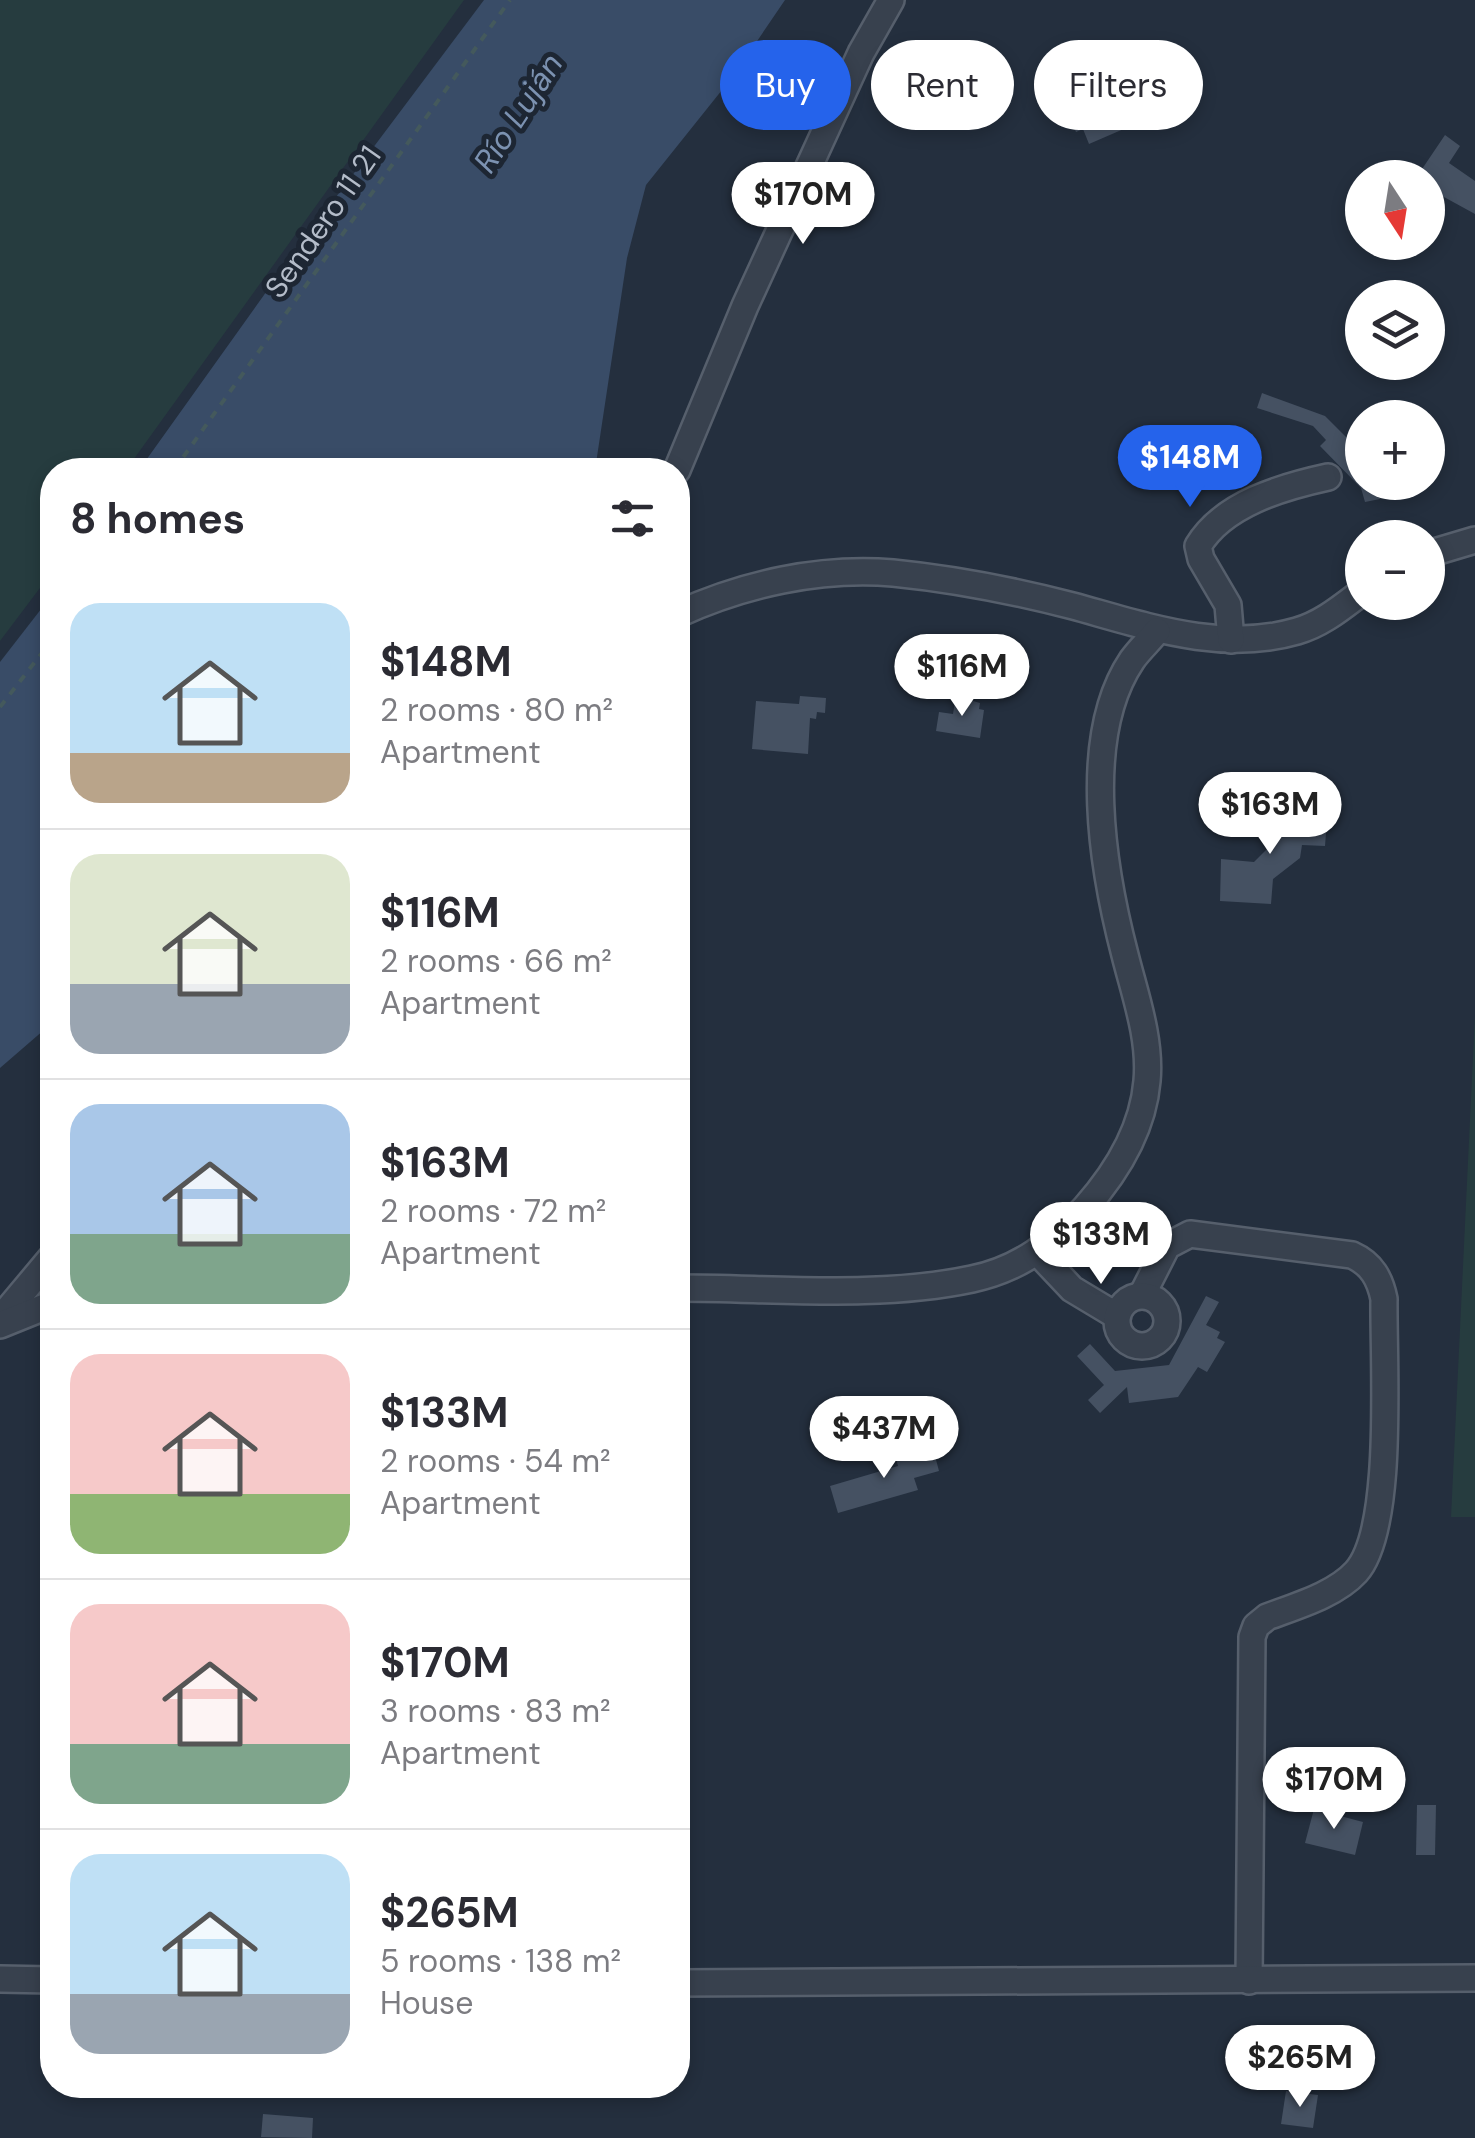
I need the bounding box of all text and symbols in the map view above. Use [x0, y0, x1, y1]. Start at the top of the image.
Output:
chip: Buy [720, 40, 851, 130]
chip: Rent [871, 40, 1014, 130]
chip: Filters [1034, 40, 1203, 130]
water label: Río Luján [464, 45, 572, 181]
street label: Sendero 11 21 [256, 138, 389, 305]
north arrow [1345, 160, 1445, 260]
map controls [1345, 160, 1445, 620]
pin: $170M [733, 162, 873, 247]
text: $170M [754, 173, 852, 215]
button: layers [1345, 280, 1445, 380]
button: + [1345, 400, 1445, 500]
pin: $148M [1120, 425, 1260, 510]
text: $148M [1140, 436, 1240, 478]
text: 8 homes [70, 491, 245, 546]
icon: filters [605, 491, 660, 546]
button: − [1345, 520, 1445, 620]
text: $148M [380, 634, 512, 689]
pin: $116M [892, 634, 1032, 719]
icon: home [150, 643, 270, 763]
text: $116M [916, 645, 1008, 687]
text: 2 rooms · 80 m² [380, 689, 613, 731]
text: Apartment [380, 731, 541, 773]
pin: $163M [1200, 772, 1340, 857]
text: $163M [1221, 783, 1319, 825]
text: $116M [380, 885, 500, 940]
icon: home [150, 894, 270, 1014]
text: 2 rooms · 66 m² [380, 940, 612, 982]
text: Apartment [380, 982, 541, 1024]
text: $163M [380, 1135, 510, 1190]
icon: home [150, 1144, 270, 1264]
text: 2 rooms · 72 m² [380, 1190, 606, 1232]
pin: $133M [1031, 1202, 1171, 1287]
text: $133M [1052, 1213, 1150, 1255]
text: Apartment [380, 1232, 541, 1274]
text: $133M [380, 1385, 509, 1440]
icon: home [150, 1394, 270, 1514]
pin: $437M [814, 1396, 954, 1481]
text: $437M [832, 1407, 936, 1449]
text: 2 rooms · 54 m² [380, 1440, 611, 1482]
text: Apartment [380, 1482, 541, 1524]
text: $170M [380, 1635, 510, 1690]
icon: home [150, 1644, 270, 1764]
text: 3 rooms · 83 m² [380, 1690, 611, 1732]
text: Apartment [380, 1732, 541, 1774]
pin: $170M [1264, 1747, 1404, 1832]
text: $170M [1285, 1758, 1383, 1800]
text: $265M [380, 1885, 519, 1940]
icon: home [150, 1894, 270, 2014]
text: 5 rooms · 138 m² [380, 1940, 621, 1982]
text: House [380, 1982, 473, 2024]
pin: $265M [1230, 2025, 1370, 2110]
text: $265M [1247, 2036, 1353, 2078]

